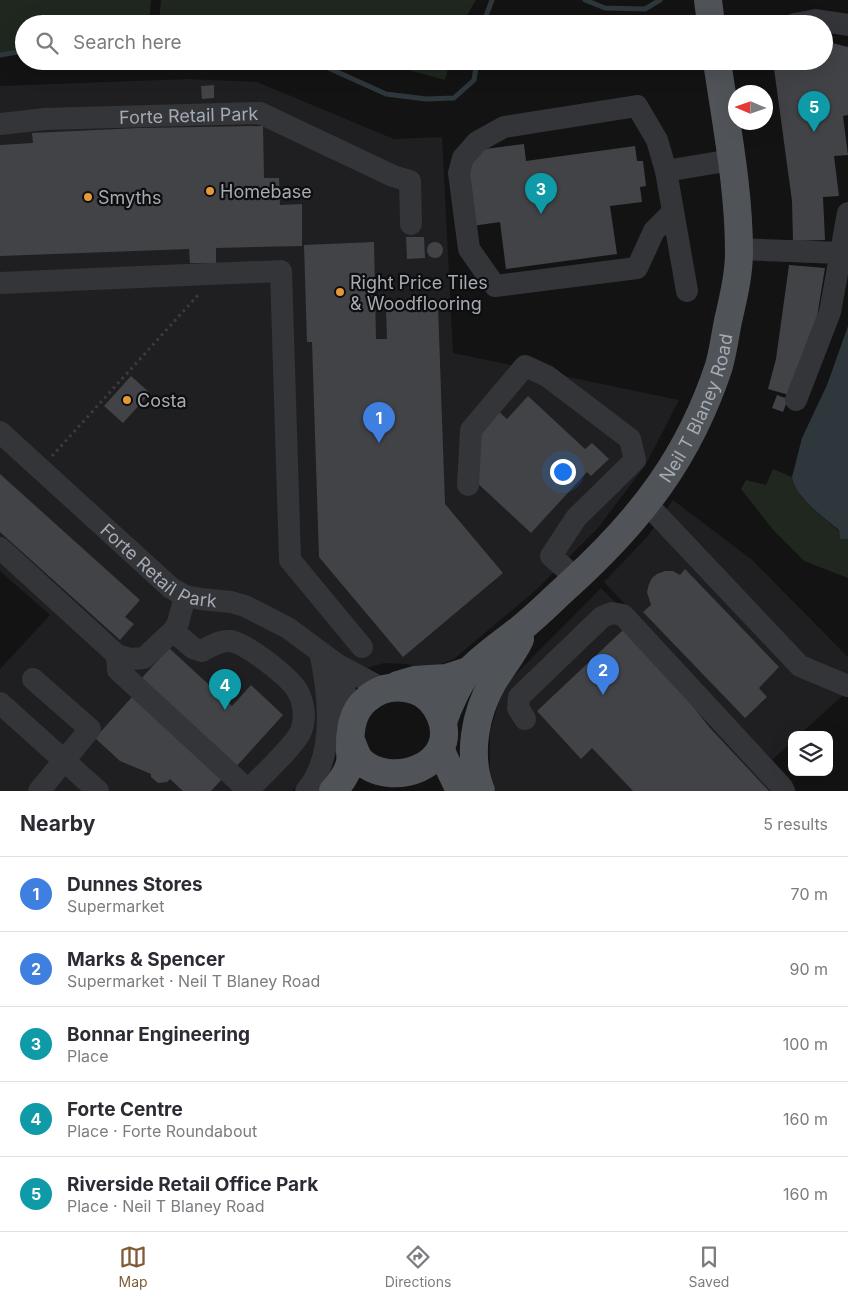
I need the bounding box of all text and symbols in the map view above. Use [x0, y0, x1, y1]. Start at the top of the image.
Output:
search box [15, 15, 833, 70]
icon: search [33, 29, 61, 57]
text: Search here [73, 31, 182, 54]
north arrow [728, 85, 773, 130]
pin: 5 [798, 91, 830, 132]
street label: Forte Retail Park [119, 103, 259, 127]
pin: 3 [525, 173, 557, 214]
place label: Homebase [220, 181, 312, 202]
marker: Homebase [204, 185, 216, 197]
place label: Smyths [98, 187, 161, 208]
marker: Smyths [82, 191, 94, 203]
place label: Right Price Tiles & Woodflooring [350, 272, 488, 314]
marker: Right Price Tiles & Woodflooring [334, 286, 346, 298]
street label: Neil T Blaney Road [654, 332, 736, 486]
place label: Costa [137, 390, 187, 411]
marker: Costa [121, 394, 133, 406]
pin: 1 [363, 402, 395, 443]
your location [550, 459, 576, 485]
street label: Forte Retail Park [97, 519, 218, 611]
pin: 2 [587, 654, 619, 695]
pin: 4 [209, 669, 241, 710]
map controls [788, 731, 833, 776]
button: layers [788, 731, 833, 776]
text: Nearby [20, 811, 95, 836]
text: 5 results [763, 814, 828, 834]
text: Dunnes Stores [67, 873, 203, 896]
text: 1 [33, 884, 39, 904]
text: 70 m [791, 884, 828, 904]
text: Supermarket [67, 896, 164, 916]
text: Marks & Spencer [67, 948, 225, 971]
text: 2 [31, 959, 41, 979]
text: 90 m [789, 959, 828, 979]
text: Supermarket · Neil T Blaney Road [67, 971, 320, 991]
text: Bonnar Engineering [67, 1023, 250, 1046]
text: 3 [31, 1034, 41, 1054]
text: 100 m [783, 1034, 828, 1054]
text: Place [67, 1046, 109, 1066]
text: Forte Centre [67, 1098, 183, 1121]
text: 4 [31, 1109, 41, 1129]
text: 160 m [783, 1109, 828, 1129]
text: Place · Forte Roundabout [67, 1121, 257, 1141]
text: Riverside Retail Office Park [67, 1173, 318, 1196]
text: 5 [31, 1184, 41, 1204]
text: 160 m [783, 1184, 828, 1204]
text: Place · Neil T Blaney Road [67, 1196, 265, 1216]
tab: Map [119, 1243, 148, 1290]
tab: Directions [385, 1243, 451, 1290]
tab: Saved [688, 1243, 729, 1290]

